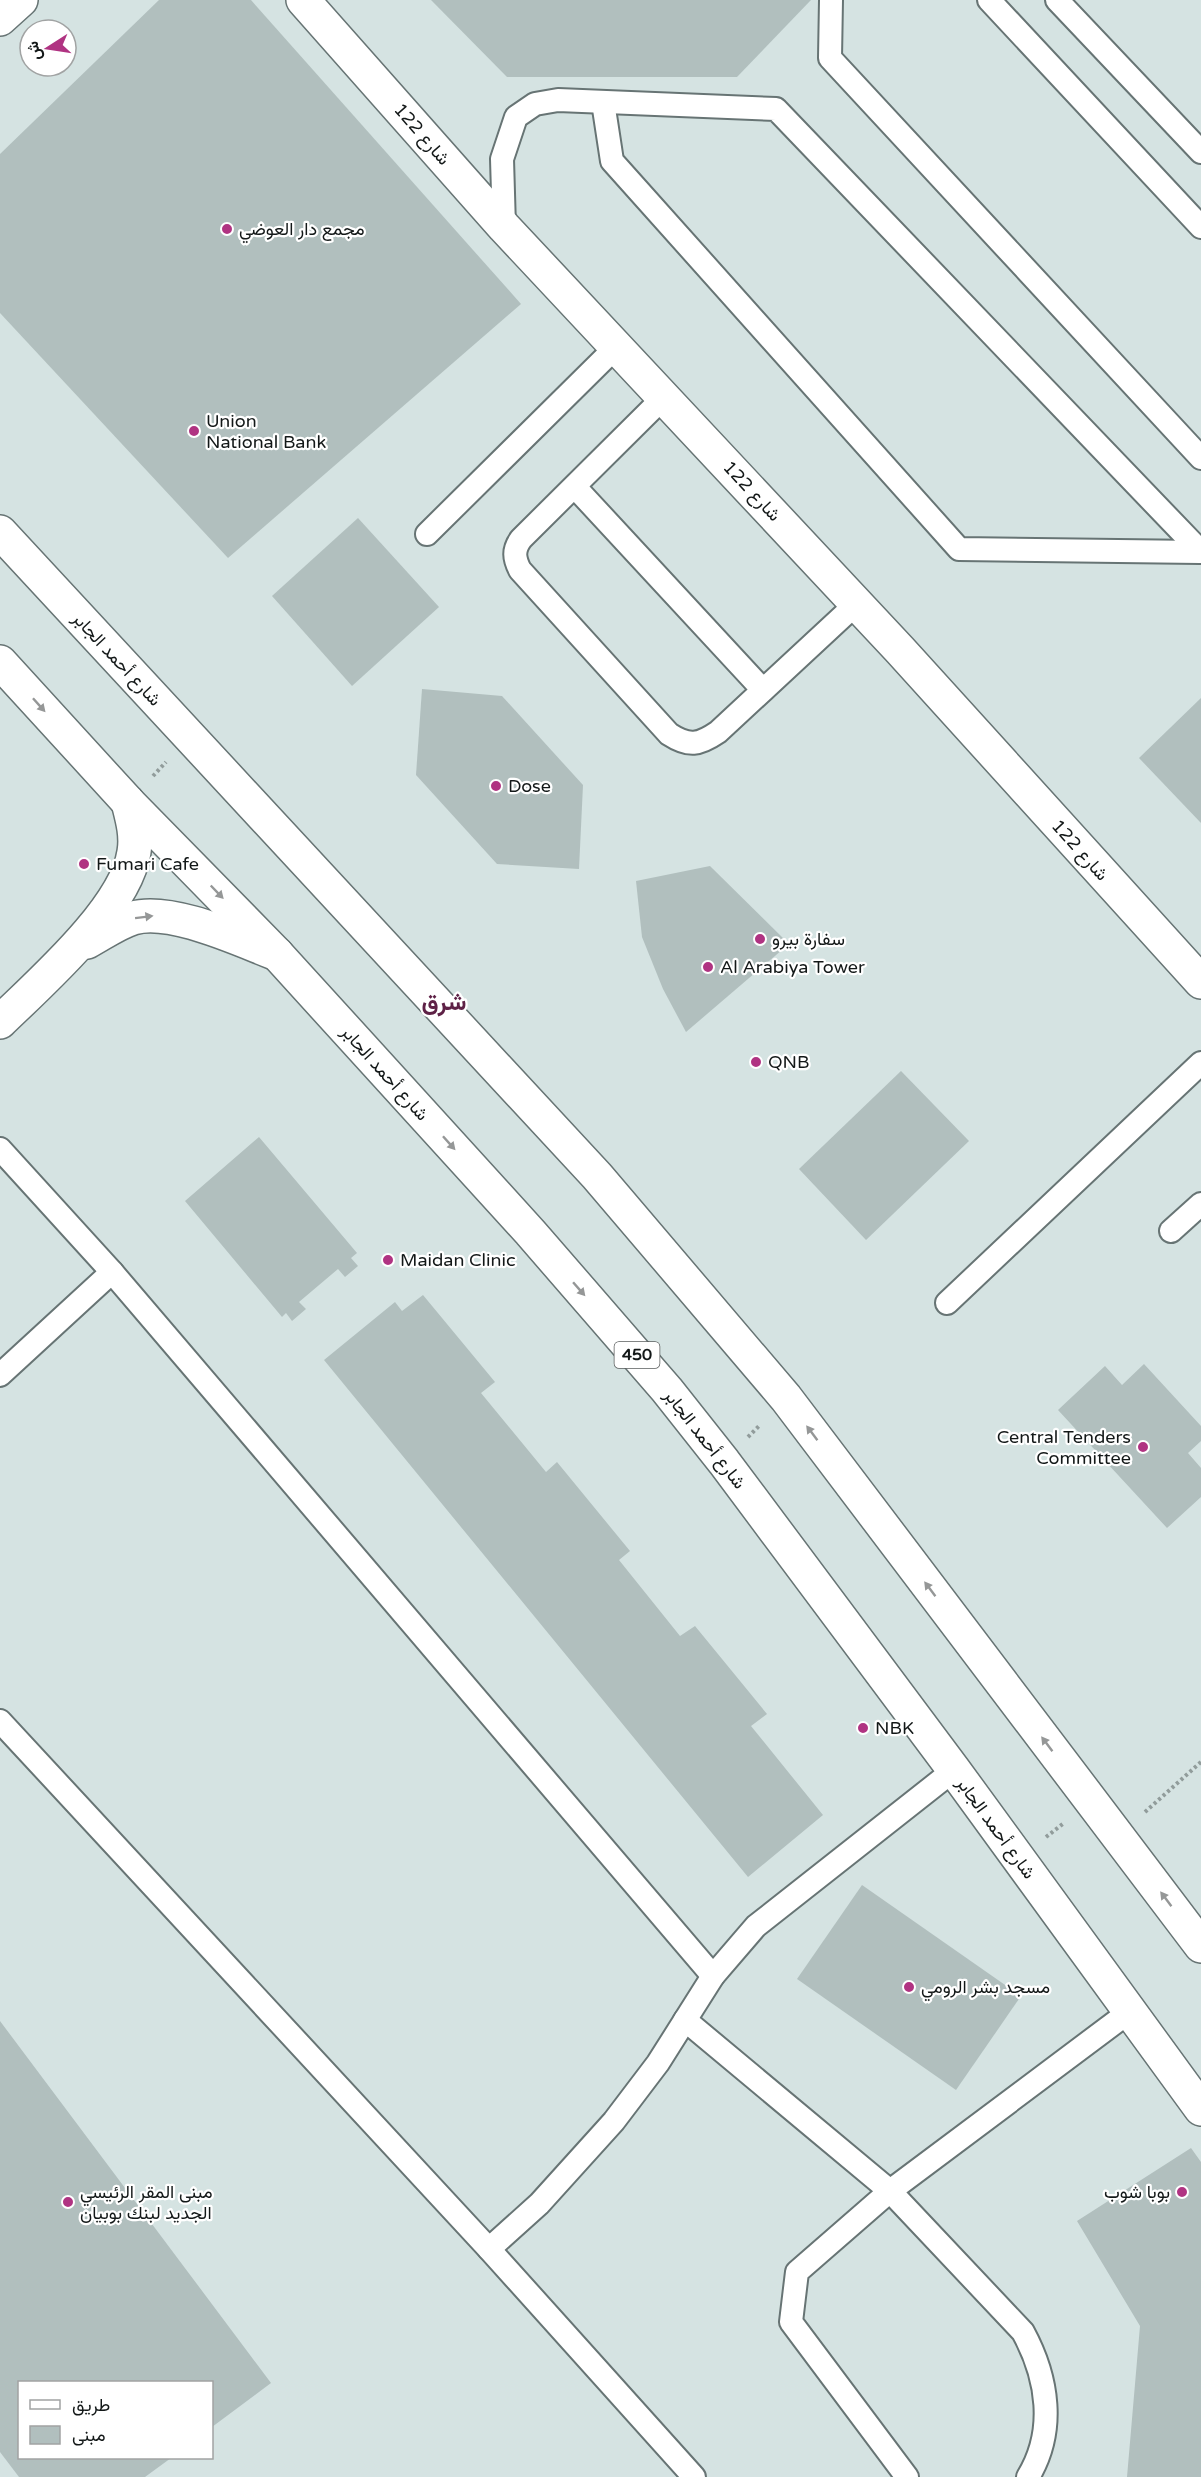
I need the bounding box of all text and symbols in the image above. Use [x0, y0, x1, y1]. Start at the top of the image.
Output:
north arrow [18, 18, 78, 78]
text: ش [23, 39, 46, 62]
street label: شارع 122 [388, 99, 455, 170]
place label: مجمع دار العوضي [239, 218, 365, 244]
marker: مجمع دار العوضي [220, 222, 234, 236]
place label: Union National Bank [206, 410, 326, 453]
marker: Union National Bank [187, 424, 201, 438]
street label: شارع 122 [718, 456, 786, 527]
street label: شارع أحمد الجابر [67, 607, 166, 711]
one-way arrow [32, 698, 46, 712]
place label: Dose [508, 775, 551, 797]
marker: Dose [489, 779, 503, 793]
street label: شارع 122 [1046, 815, 1113, 886]
place label: Fumari Cafe [96, 853, 199, 875]
marker: Fumari Cafe [77, 857, 91, 871]
one-way arrow [209, 885, 223, 899]
one-way arrow [135, 912, 154, 921]
place label: سفارة بيرو [772, 928, 845, 950]
marker: سفارة بيرو [753, 932, 767, 946]
place label: Al Arabiya Tower [720, 956, 865, 978]
marker: Al Arabiya Tower [701, 960, 715, 974]
district label: شرق [421, 988, 467, 1017]
street label: شارع أحمد الجابر [335, 1020, 433, 1126]
place label: QNB [768, 1051, 810, 1073]
marker: QNB [749, 1055, 763, 1069]
one-way arrow [442, 1136, 456, 1151]
place label: Maidan Clinic [400, 1249, 516, 1271]
marker: Maidan Clinic [381, 1253, 395, 1267]
one-way arrow [572, 1281, 585, 1296]
road number: 450 [614, 1342, 660, 1368]
street label: شارع أحمد الجابر [658, 1384, 751, 1494]
one-way arrow [806, 1426, 818, 1442]
place label: Central Tenders Committee [997, 1426, 1131, 1469]
marker: Central Tenders Committee [1136, 1440, 1150, 1454]
one-way arrow [924, 1581, 936, 1596]
place label: NBK [875, 1717, 914, 1739]
marker: NBK [856, 1721, 870, 1735]
one-way arrow [1042, 1737, 1054, 1752]
street label: شارع أحمد الجابر [950, 1772, 1040, 1884]
one-way arrow [1160, 1892, 1172, 1907]
place label: مسجد بشر الرومي [921, 1976, 1050, 2002]
marker: مسجد بشر الرومي [902, 1980, 916, 1994]
place label: مبنى المقر الرئيسي الجديد لبنك بوبيان [80, 2181, 213, 2224]
place label: بوبا شوب [1104, 2181, 1170, 2203]
marker: بوبا شوب [1175, 2185, 1189, 2199]
marker: مبنى المقر الرئيسي الجديد لبنك بوبيان [61, 2195, 75, 2209]
legend [18, 2381, 213, 2459]
text: طريق [72, 2394, 110, 2416]
text: مبنى [72, 2424, 106, 2446]

